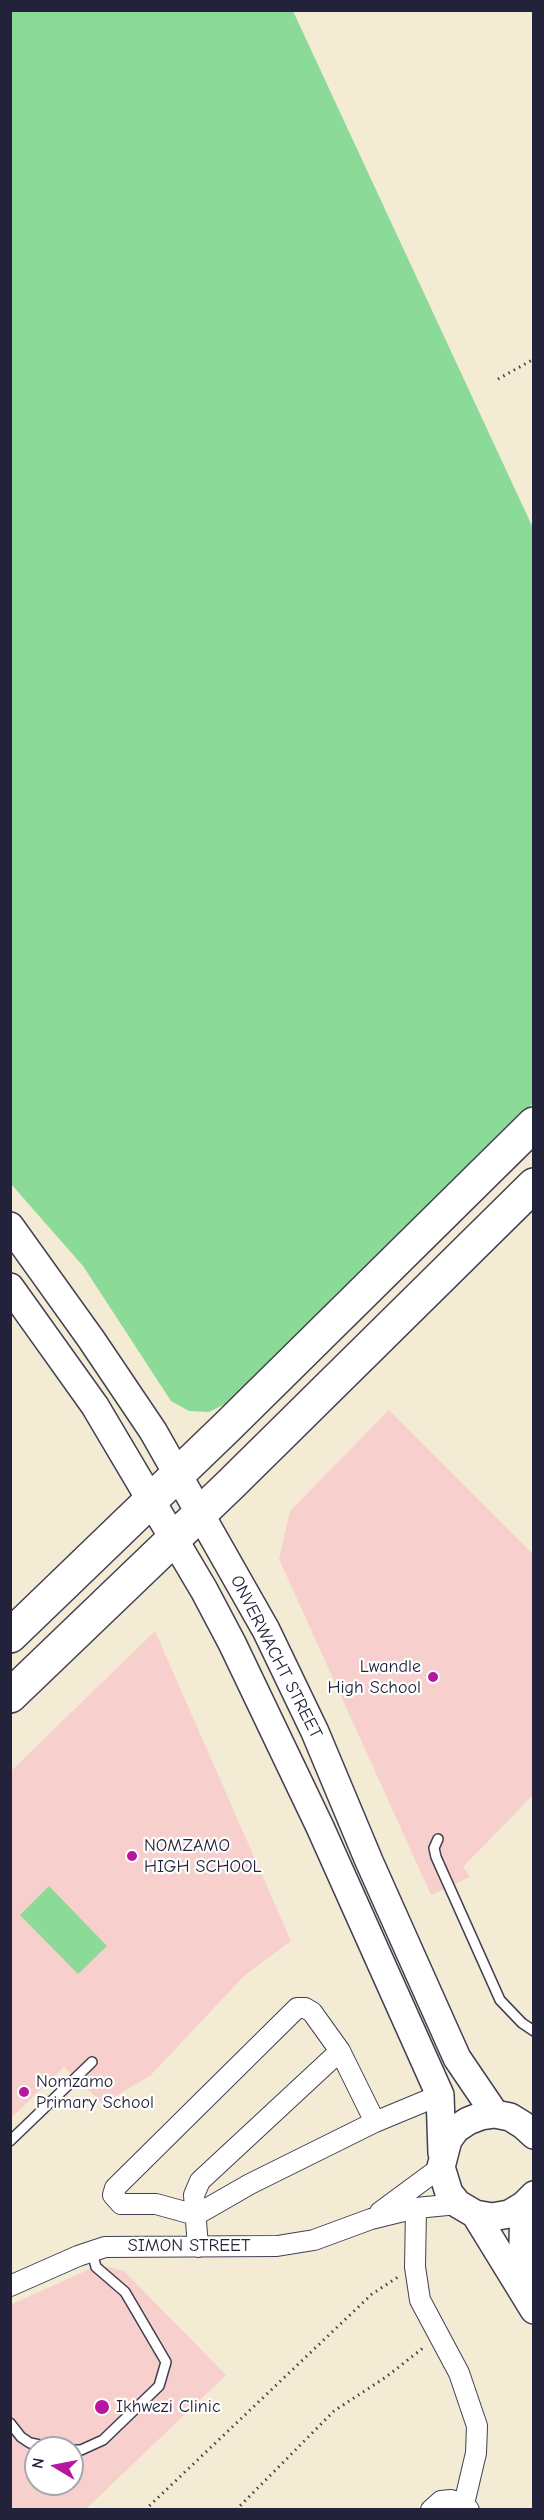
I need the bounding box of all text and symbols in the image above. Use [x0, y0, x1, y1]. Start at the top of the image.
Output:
street label: ONVERWACHT STREET [225, 1572, 327, 1742]
place label: Lwandle High School [327, 1656, 421, 1698]
marker: Lwandle High School [426, 1670, 440, 1684]
place label: NOMZAMO HIGH SCHOOL [144, 1835, 262, 1878]
marker: NOMZAMO HIGH SCHOOL [125, 1849, 139, 1863]
place label: Nomzamo Primary School [36, 2071, 154, 2114]
marker: Nomzamo Primary School [17, 2085, 31, 2099]
street label: SIMON STREET [128, 2235, 250, 2257]
place label: Ikhwezi Clinic [116, 2396, 221, 2418]
marker: Ikhwezi Clinic [93, 2398, 111, 2416]
north arrow [24, 2436, 84, 2496]
text: N [28, 2457, 48, 2470]

